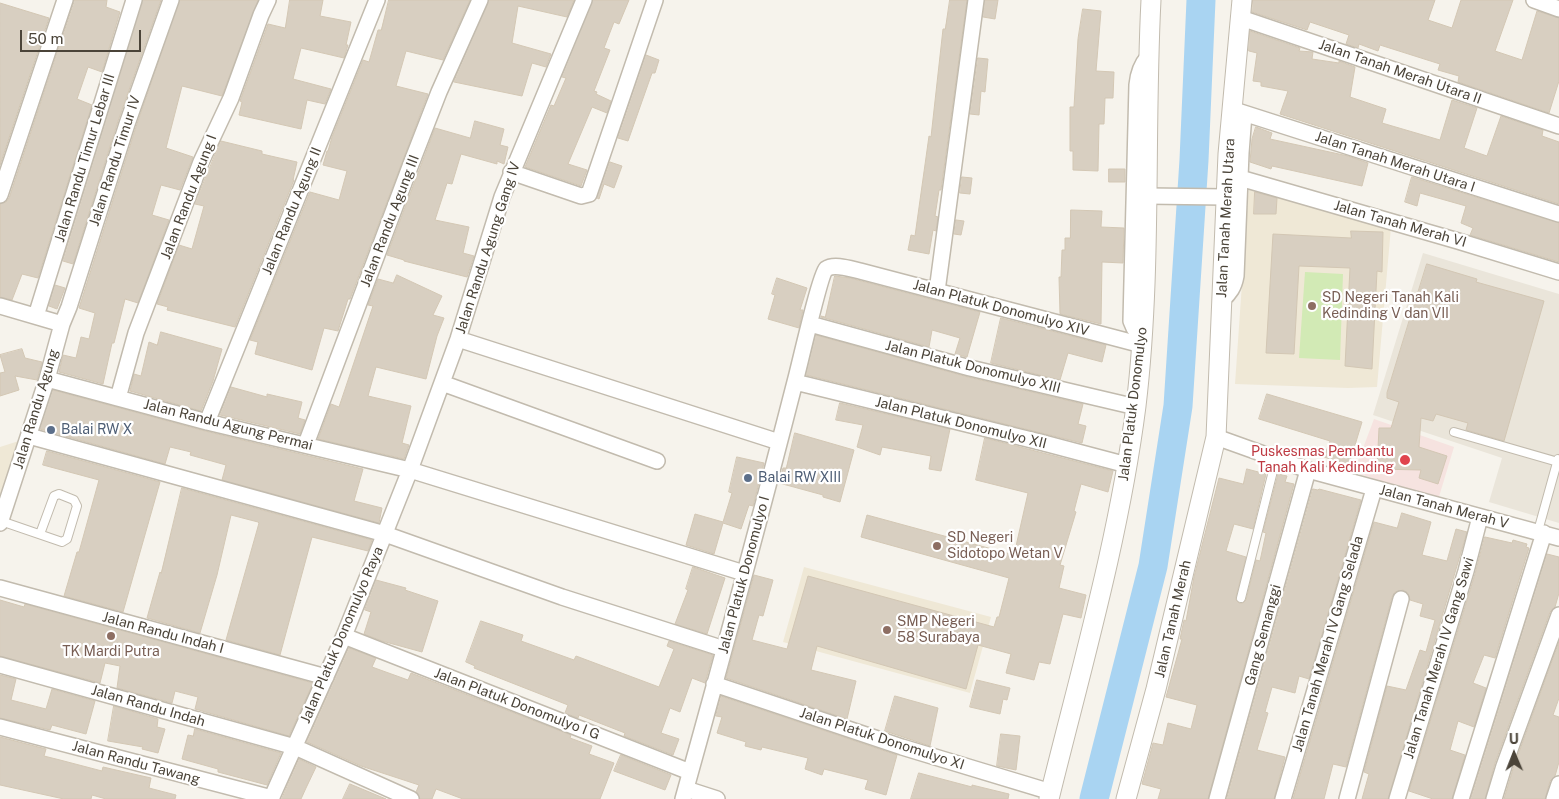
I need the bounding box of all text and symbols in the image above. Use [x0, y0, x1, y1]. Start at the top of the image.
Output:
scale bar [22, 20, 144, 52]
text: 50 m [28, 30, 63, 47]
street label: Jalan Tanah Merah Utara II [1316, 36, 1484, 108]
street label: Jalan Randu Timur Lebar III [51, 72, 119, 244]
street label: Jalan Randu Timur IV [86, 94, 144, 228]
street label: Jalan Tanah Merah Utara I [1313, 128, 1477, 196]
street label: Jalan Randu Agung I [157, 132, 221, 262]
street label: Jalan Tanah Merah Utara [1213, 138, 1239, 298]
street label: Jalan Randu Agung II [259, 145, 325, 277]
street label: Jalan Randu Agung III [357, 153, 423, 289]
street label: Jalan Randu Agung Gang IV [452, 160, 524, 336]
street label: Jalan Tanah Merah VI [1332, 197, 1468, 251]
street label: Jalan Platuk Donomulyo XIV [911, 276, 1091, 340]
place label: SD Negeri Tanah Kali Kedinding V dan VII [1322, 290, 1459, 322]
marker: SD Negeri Tanah Kali Kedinding V dan VII [1306, 300, 1318, 312]
street label: Jalan Platuk Donomulyo [1115, 326, 1151, 482]
street label: Jalan Platuk Donomulyo XIII [884, 337, 1062, 397]
street label: Jalan Randu Agung [10, 347, 62, 471]
street label: Jalan Platuk Donomulyo XII [874, 394, 1048, 452]
street label: Jalan Randu Agung Permai [142, 396, 314, 454]
place label: Balai RW X [61, 422, 132, 438]
marker: Balai RW X [45, 424, 57, 436]
place label: Puskesmas Pembantu Tanah Kali Kedinding [1251, 444, 1394, 477]
marker: Puskesmas Pembantu Tanah Kali Kedinding [1398, 453, 1412, 467]
place label: Balai RW XIII [758, 470, 841, 486]
marker: Balai RW XIII [742, 472, 754, 484]
street label: Jalan Tanah Merah V [1378, 482, 1510, 532]
street label: Jalan Platuk Donomulyo I [715, 494, 773, 656]
place label: SD Negeri Sidotopo Wetan V [947, 530, 1063, 562]
street label: Jalan Tanah Merah IV Gang Selada [1289, 534, 1367, 754]
marker: SD Negeri Sidotopo Wetan V [931, 540, 943, 552]
street label: Jalan Platuk Donomulyo Raya [297, 544, 387, 726]
street label: Jalan Tanah Merah IV Gang Sawi [1400, 555, 1478, 761]
street label: Jalan Tanah Merah [1151, 558, 1195, 680]
street label: Gang Semanggi [1241, 583, 1285, 687]
street label: Jalan Randu Indah I [100, 609, 226, 657]
place label: SMP Negeri 58 Surabaya [897, 614, 980, 646]
marker: SMP Negeri 58 Surabaya [881, 624, 893, 636]
marker: TK Mardi Putra [105, 630, 117, 642]
place label: TK Mardi Putra [62, 644, 160, 660]
street label: Jalan Platuk Donomulyo I G [432, 665, 602, 743]
street label: Jalan Randu Indah [89, 682, 207, 730]
street label: Jalan Platuk Donomulyo XI [798, 704, 966, 774]
north arrow [1489, 729, 1539, 779]
text: U [1509, 731, 1519, 747]
street label: Jalan Randu Tawang [70, 738, 202, 788]

